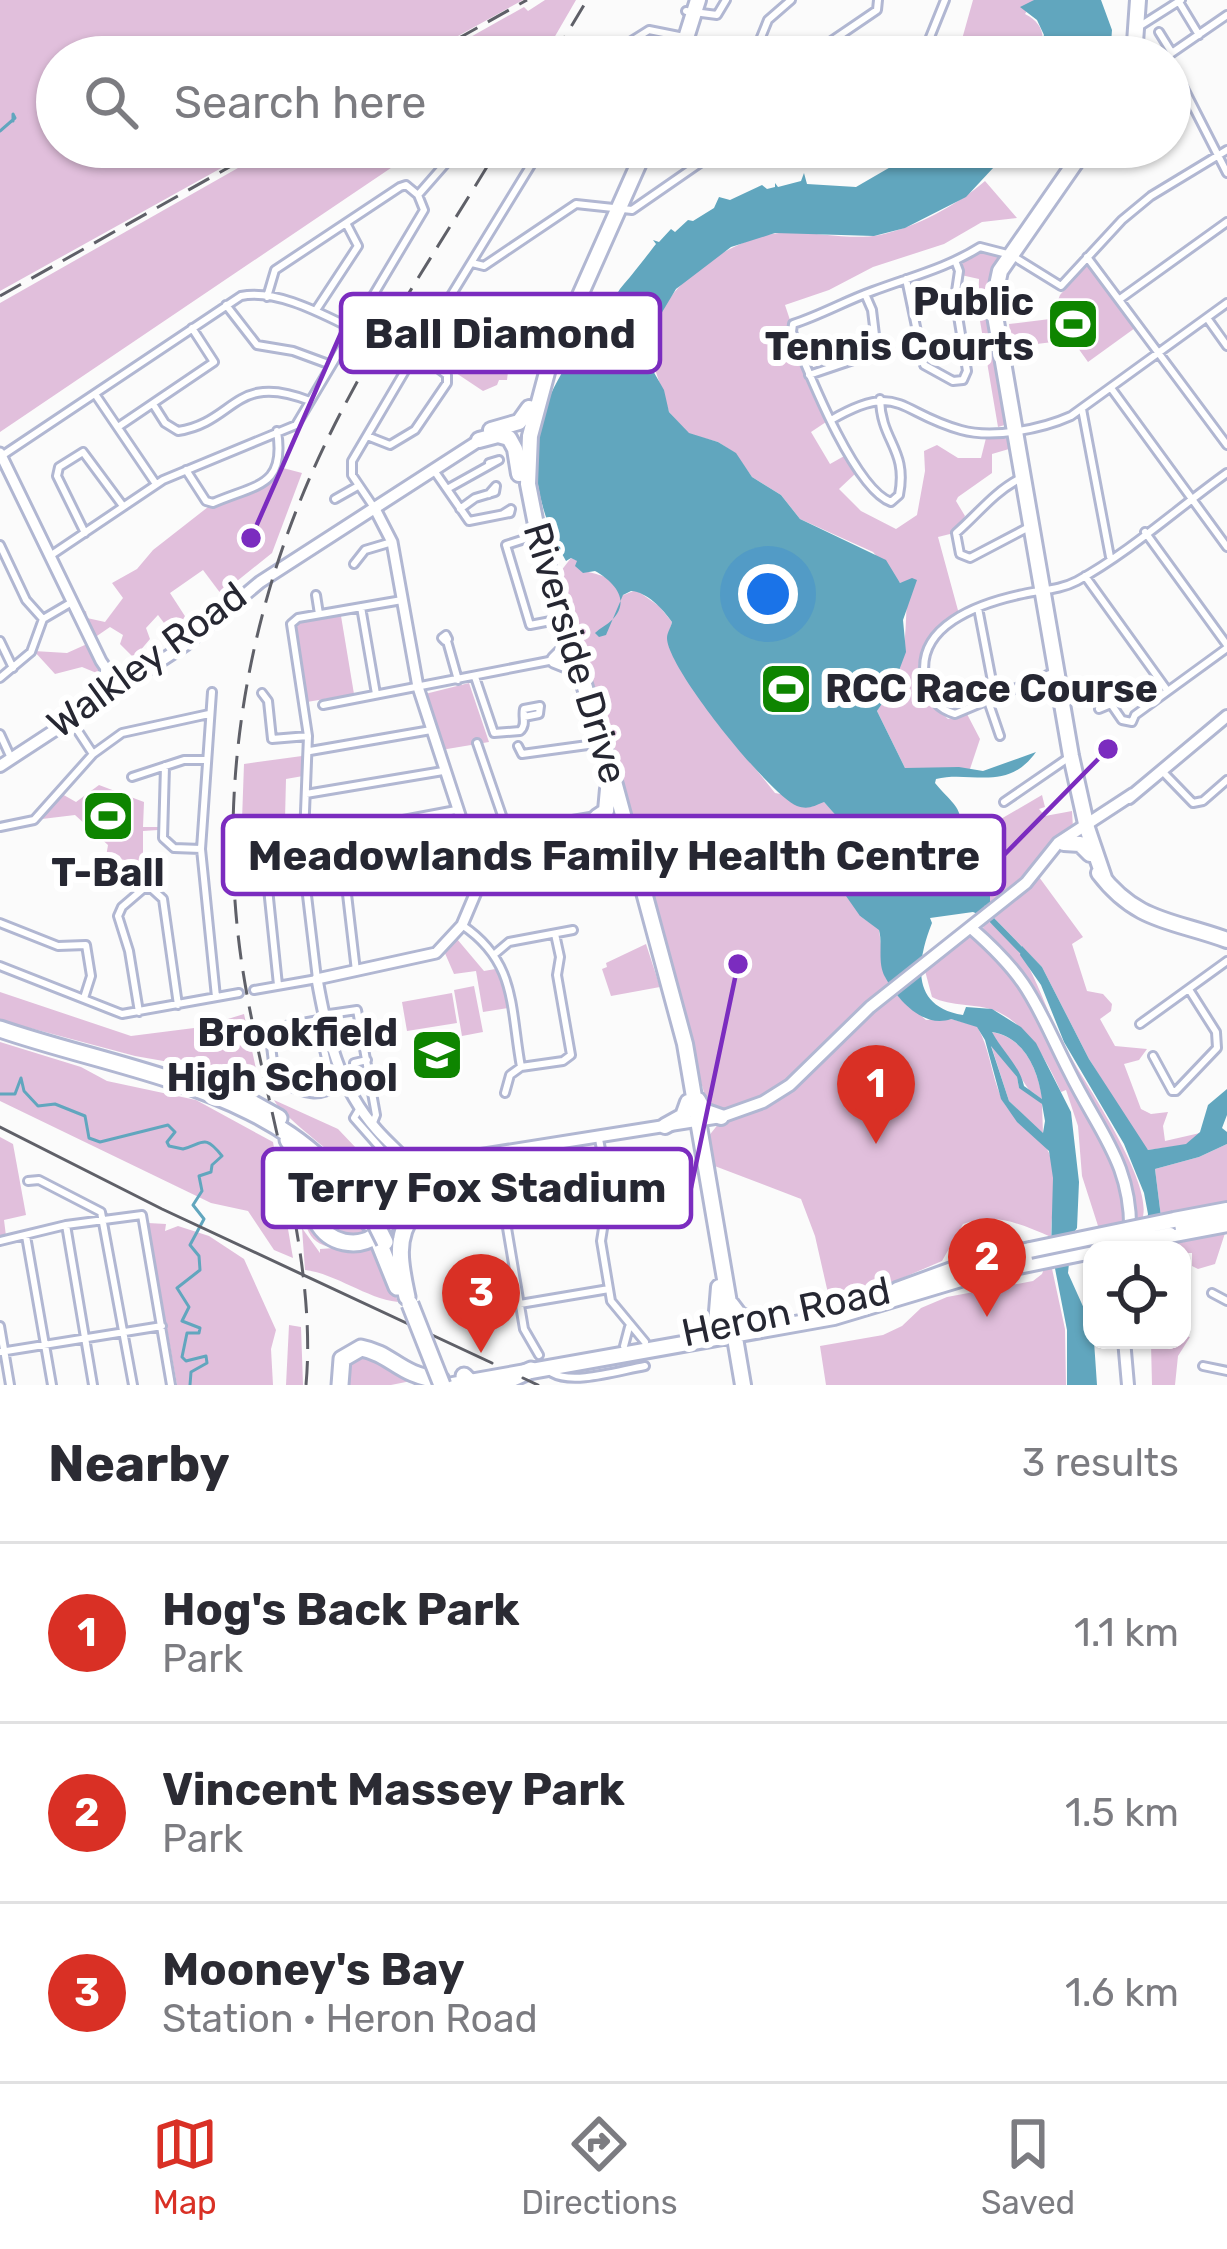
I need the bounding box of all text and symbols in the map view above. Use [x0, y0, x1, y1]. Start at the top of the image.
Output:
search box [36, 36, 1191, 168]
icon: search [78, 69, 144, 135]
text: Search here [174, 76, 426, 129]
place label: Public Tennis Courts [765, 279, 1034, 370]
callout: Ball Diamond [341, 294, 660, 372]
sports icon: Public Tennis Courts [1045, 296, 1101, 352]
text: Ball Diamond [364, 309, 636, 359]
street label: Riverside Drive [513, 517, 637, 789]
your location [738, 564, 798, 624]
street label: Walkley Road [39, 572, 255, 748]
sports icon: RCC Race Course [758, 661, 814, 717]
place label: RCC Race Course [825, 666, 1158, 712]
sports icon: T-Ball [80, 788, 136, 844]
callout: Meadowlands Family Health Centre [223, 816, 1004, 894]
text: Meadowlands Family Health Centre [248, 831, 980, 881]
place label: T-Ball [51, 850, 165, 896]
place label: Brookfield High School [166, 1010, 398, 1101]
school or university icon: Brookfield High School [409, 1027, 465, 1083]
pin: 1 [837, 1045, 915, 1144]
callout: Terry Fox Stadium [263, 1149, 691, 1227]
text: Terry Fox Stadium [287, 1163, 667, 1213]
pin: 2 [948, 1218, 1026, 1317]
map controls [1083, 1241, 1191, 1349]
button: locate [1083, 1241, 1191, 1349]
pin: 3 [442, 1254, 520, 1353]
street label: Heron Road [677, 1267, 895, 1357]
text: Nearby [48, 1433, 230, 1494]
text: 3 results [1022, 1440, 1179, 1486]
text: Hog's Back Park [162, 1583, 520, 1636]
text: 1 [77, 1610, 97, 1656]
text: 1.1 km [1074, 1610, 1179, 1656]
text: Park [162, 1636, 243, 1682]
text: Vincent Massey Park [162, 1763, 625, 1816]
text: 2 [74, 1790, 100, 1836]
text: 1.5 km [1065, 1790, 1179, 1836]
text: Park [162, 1816, 243, 1862]
text: Mooney's Bay [162, 1943, 465, 1996]
text: 3 [74, 1970, 100, 2016]
text: 1.6 km [1065, 1970, 1179, 2016]
text: Station · Heron Road [162, 1996, 538, 2042]
tab: Map [152, 2111, 218, 2222]
tab: Directions [521, 2111, 678, 2222]
tab: Saved [981, 2111, 1075, 2222]

